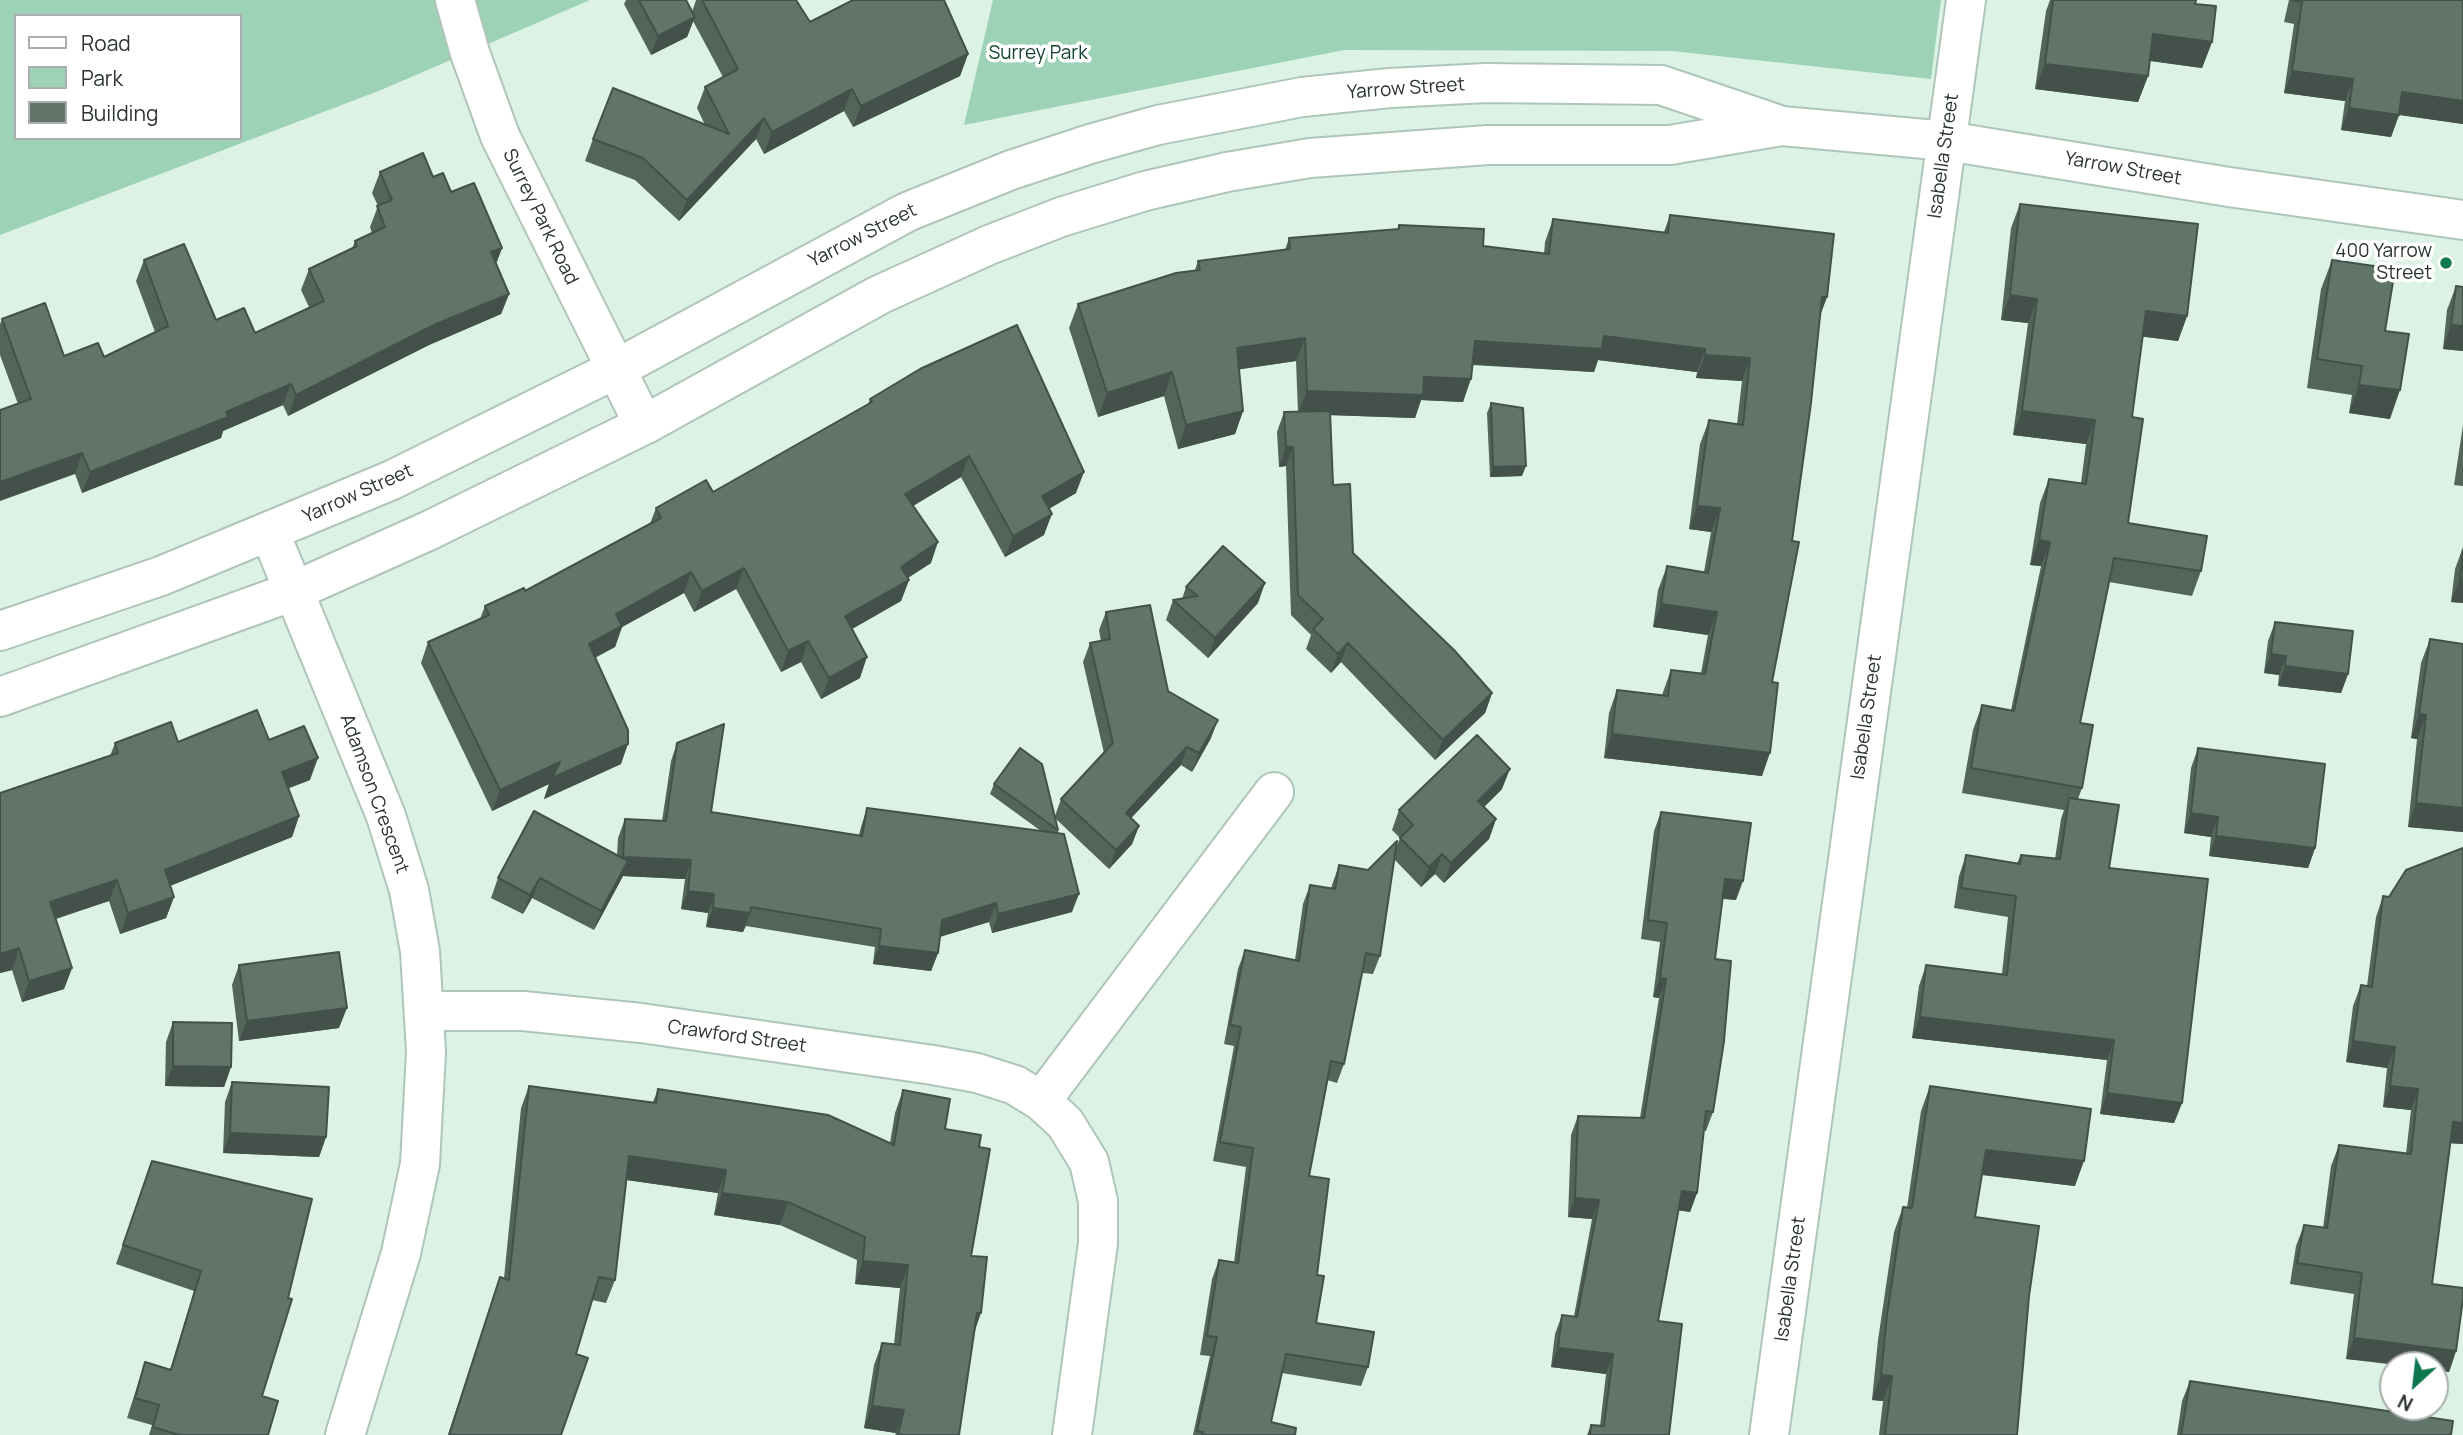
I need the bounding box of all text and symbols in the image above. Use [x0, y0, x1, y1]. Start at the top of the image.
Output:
legend [14, 14, 242, 140]
text: Road [81, 29, 131, 57]
park label: Surrey Park [988, 43, 1088, 65]
text: Park [81, 64, 123, 92]
street label: Yarrow Street [1346, 74, 1466, 104]
street label: Isabella Street [1924, 92, 1964, 220]
text: Building [81, 99, 158, 127]
street label: Surrey Park Road [497, 146, 583, 288]
street label: Yarrow Street [2063, 148, 2183, 190]
street label: Yarrow Street [805, 199, 921, 273]
place label: 400 Yarrow Street [2335, 241, 2432, 285]
marker: 400 Yarrow Street [2438, 255, 2454, 271]
street label: Yarrow Street [299, 460, 417, 528]
street label: Isabella Street [1847, 653, 1887, 781]
street label: Adamson Crescent [335, 711, 413, 877]
street label: Crawford Street [666, 1016, 808, 1058]
street label: Isabella Street [1771, 1215, 1811, 1343]
north arrow [2379, 1351, 2449, 1421]
text: N [2393, 1388, 2417, 1418]

